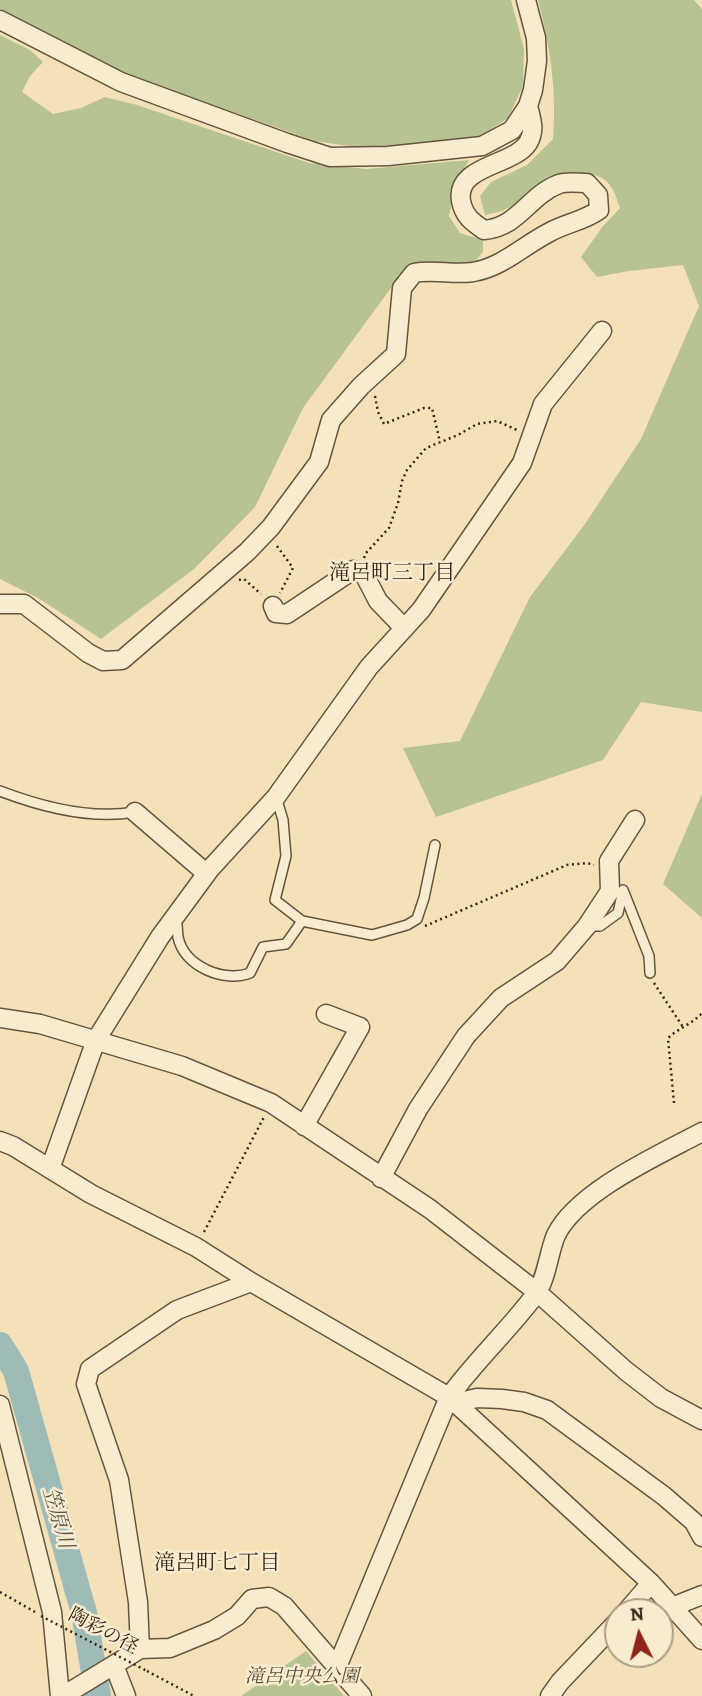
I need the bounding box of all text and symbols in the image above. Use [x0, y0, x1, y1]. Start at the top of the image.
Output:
district label: 滝呂町三丁目 [329, 561, 455, 587]
water label: 笠原川 [36, 1484, 78, 1552]
district label: 滝呂町七丁目 [154, 1551, 280, 1577]
north arrow [604, 1598, 674, 1668]
text: N [629, 1600, 645, 1628]
street label: 陶彩の径 [64, 1604, 142, 1660]
park label: 滝呂中央公園 [245, 1666, 359, 1688]

